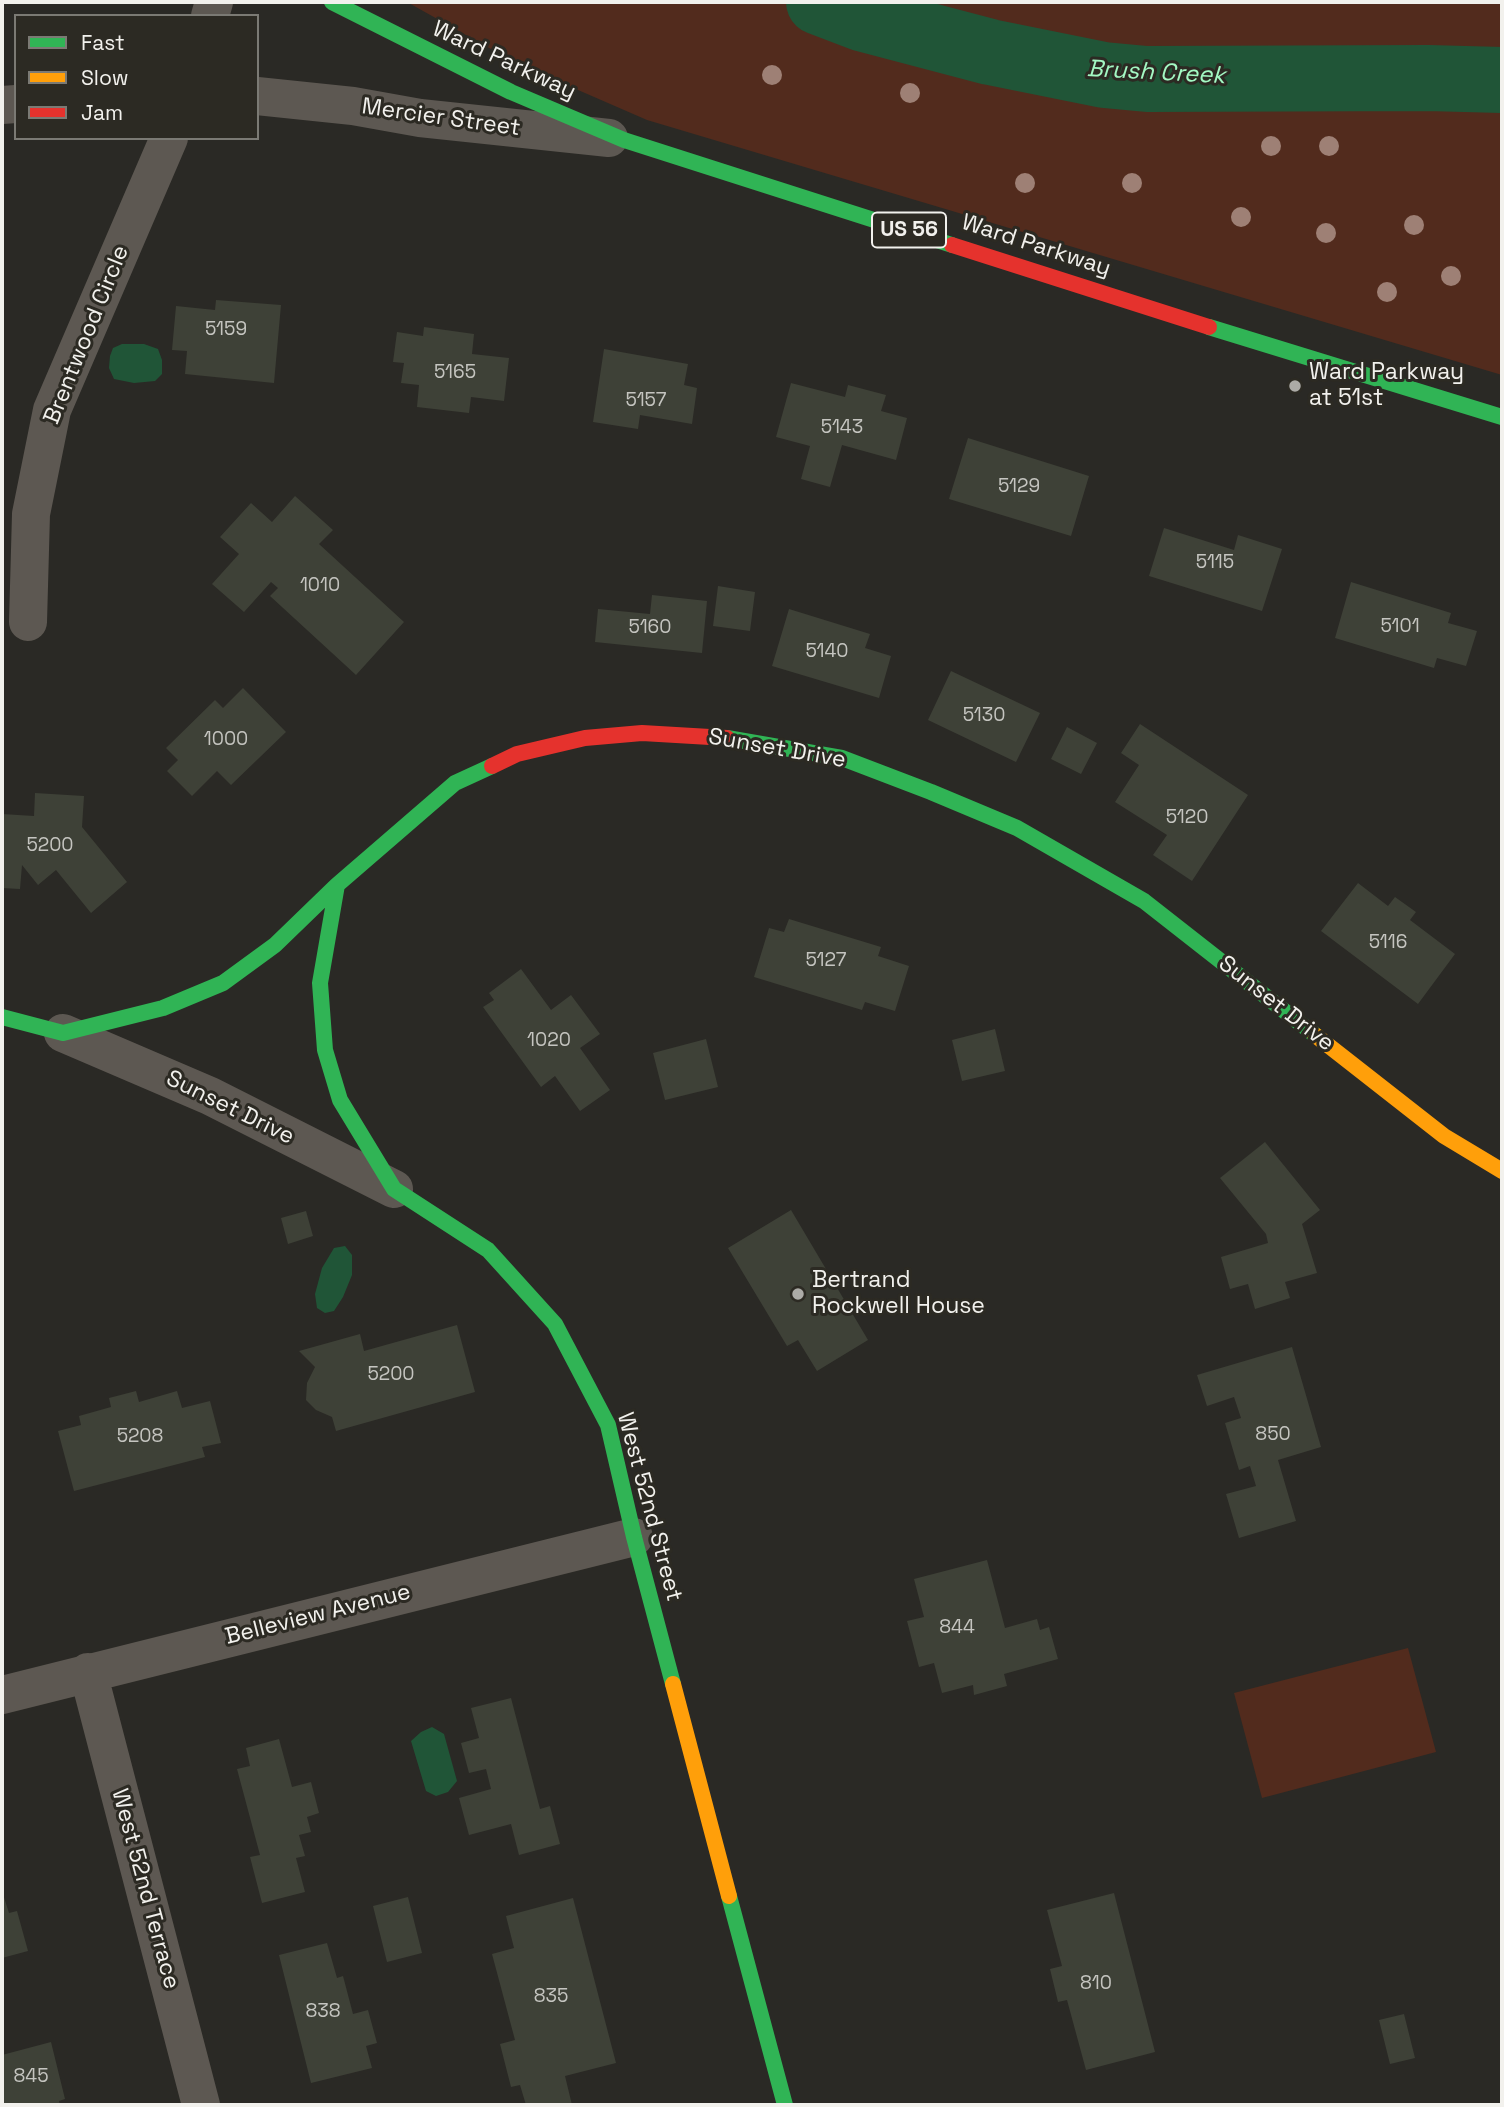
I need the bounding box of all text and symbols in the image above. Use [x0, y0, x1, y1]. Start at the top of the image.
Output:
legend [14, 14, 259, 140]
street label: Ward Parkway [428, 16, 580, 106]
text: Fast [81, 29, 125, 56]
water label: Brush Creek [1086, 55, 1226, 91]
text: Slow [81, 64, 129, 91]
street label: Mercier Street [360, 93, 522, 143]
text: Jam [81, 99, 123, 126]
street label: Ward Parkway [958, 209, 1114, 283]
road number: US 56 [872, 212, 946, 247]
street label: Brentwood Circle [39, 242, 135, 428]
house number: 5159 [205, 319, 247, 341]
place label: Ward Parkway at 51st [1309, 359, 1464, 413]
house number: 5165 [434, 362, 476, 384]
marker: Ward Parkway at 51st [1287, 378, 1303, 394]
house number: 5157 [626, 390, 666, 412]
house number: 5143 [821, 417, 863, 439]
house number: 5129 [998, 476, 1040, 498]
house number: 5115 [1196, 552, 1234, 574]
house number: 1010 [300, 575, 340, 597]
house number: 5101 [1380, 616, 1420, 638]
house number: 5160 [629, 617, 671, 639]
house number: 5140 [805, 641, 849, 663]
house number: 5130 [963, 705, 1005, 727]
street label: Sunset Drive [706, 723, 848, 775]
house number: 1000 [204, 729, 248, 751]
house number: 5120 [1166, 807, 1208, 829]
house number: 5200 [26, 835, 74, 857]
house number: 5116 [1369, 932, 1407, 954]
house number: 5127 [805, 950, 847, 972]
street label: Sunset Drive [1213, 950, 1339, 1058]
house number: 1020 [527, 1030, 571, 1052]
street label: Sunset Drive [161, 1065, 299, 1151]
place label: Bertrand Rockwell House [812, 1267, 985, 1321]
marker: Bertrand Rockwell House [790, 1286, 806, 1302]
house number: 5200 [367, 1364, 415, 1386]
street label: West 52nd Street [611, 1410, 687, 1604]
house number: 850 [1255, 1424, 1291, 1446]
house number: 5208 [117, 1426, 163, 1448]
street label: Belleview Avenue [222, 1579, 414, 1651]
house number: 844 [939, 1617, 975, 1639]
street label: West 52nd Terrace [105, 1786, 185, 1992]
house number: 810 [1080, 1973, 1112, 1995]
house number: 835 [534, 1986, 568, 2008]
house number: 838 [305, 2001, 341, 2023]
house number: 845 [13, 2066, 49, 2088]

